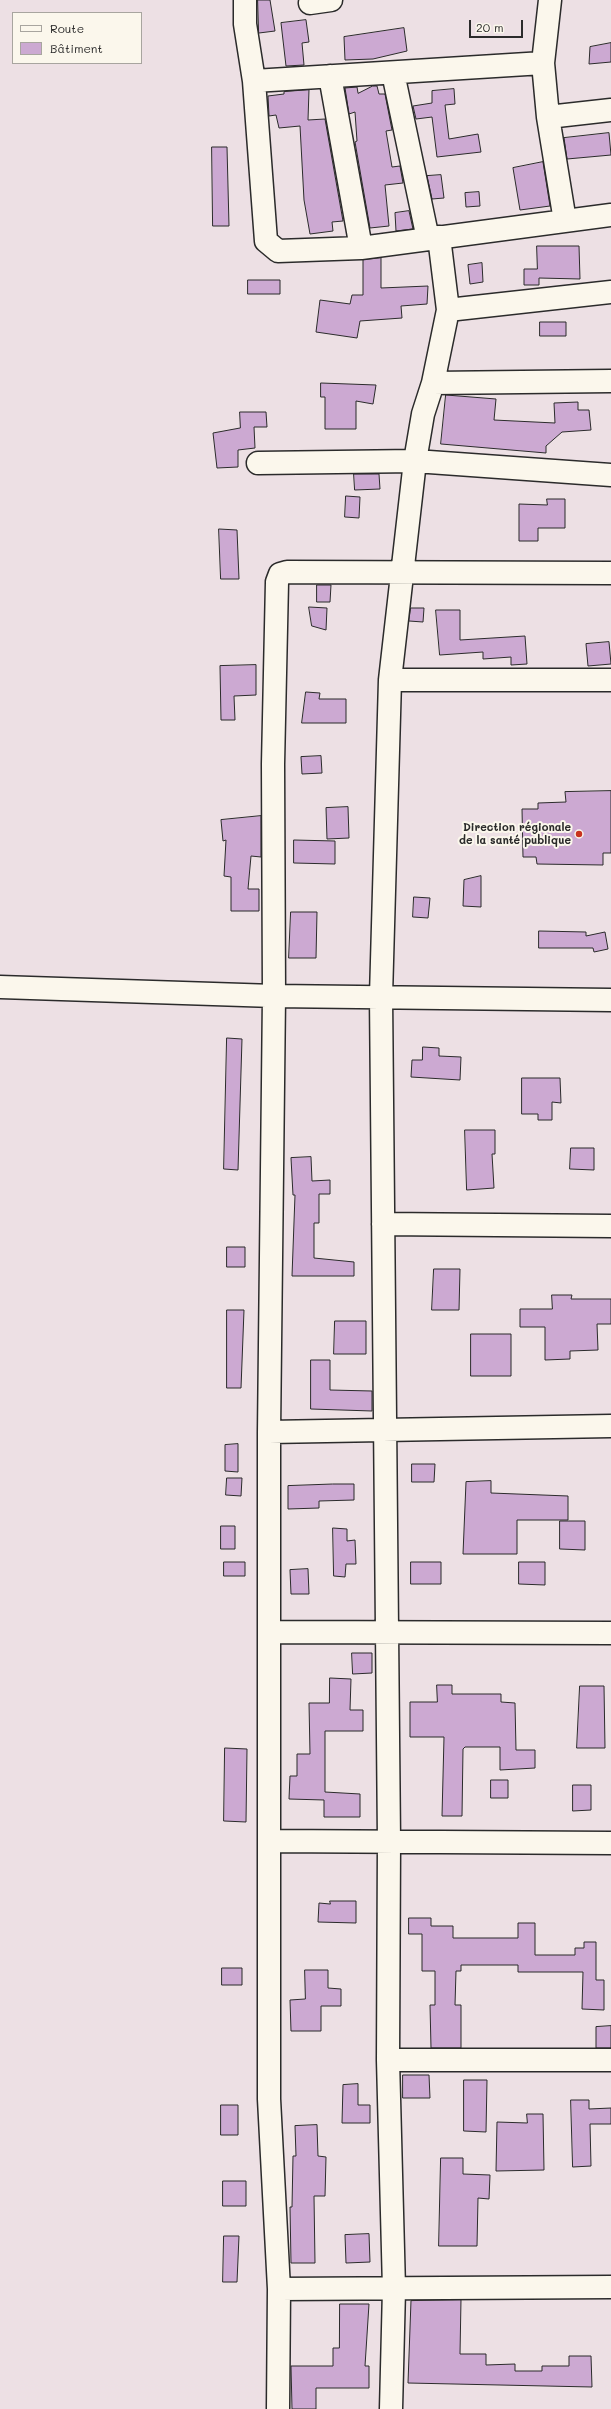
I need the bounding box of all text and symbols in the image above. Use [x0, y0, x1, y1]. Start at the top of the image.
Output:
legend [12, 12, 142, 64]
scale bar [471, 12, 525, 38]
text: 20 m [476, 19, 504, 35]
text: Route [50, 20, 84, 36]
text: Bâtiment [50, 40, 103, 56]
place label: Direction régionale de la santé publique [459, 821, 571, 847]
marker: Direction régionale de la santé publique [574, 829, 584, 839]

